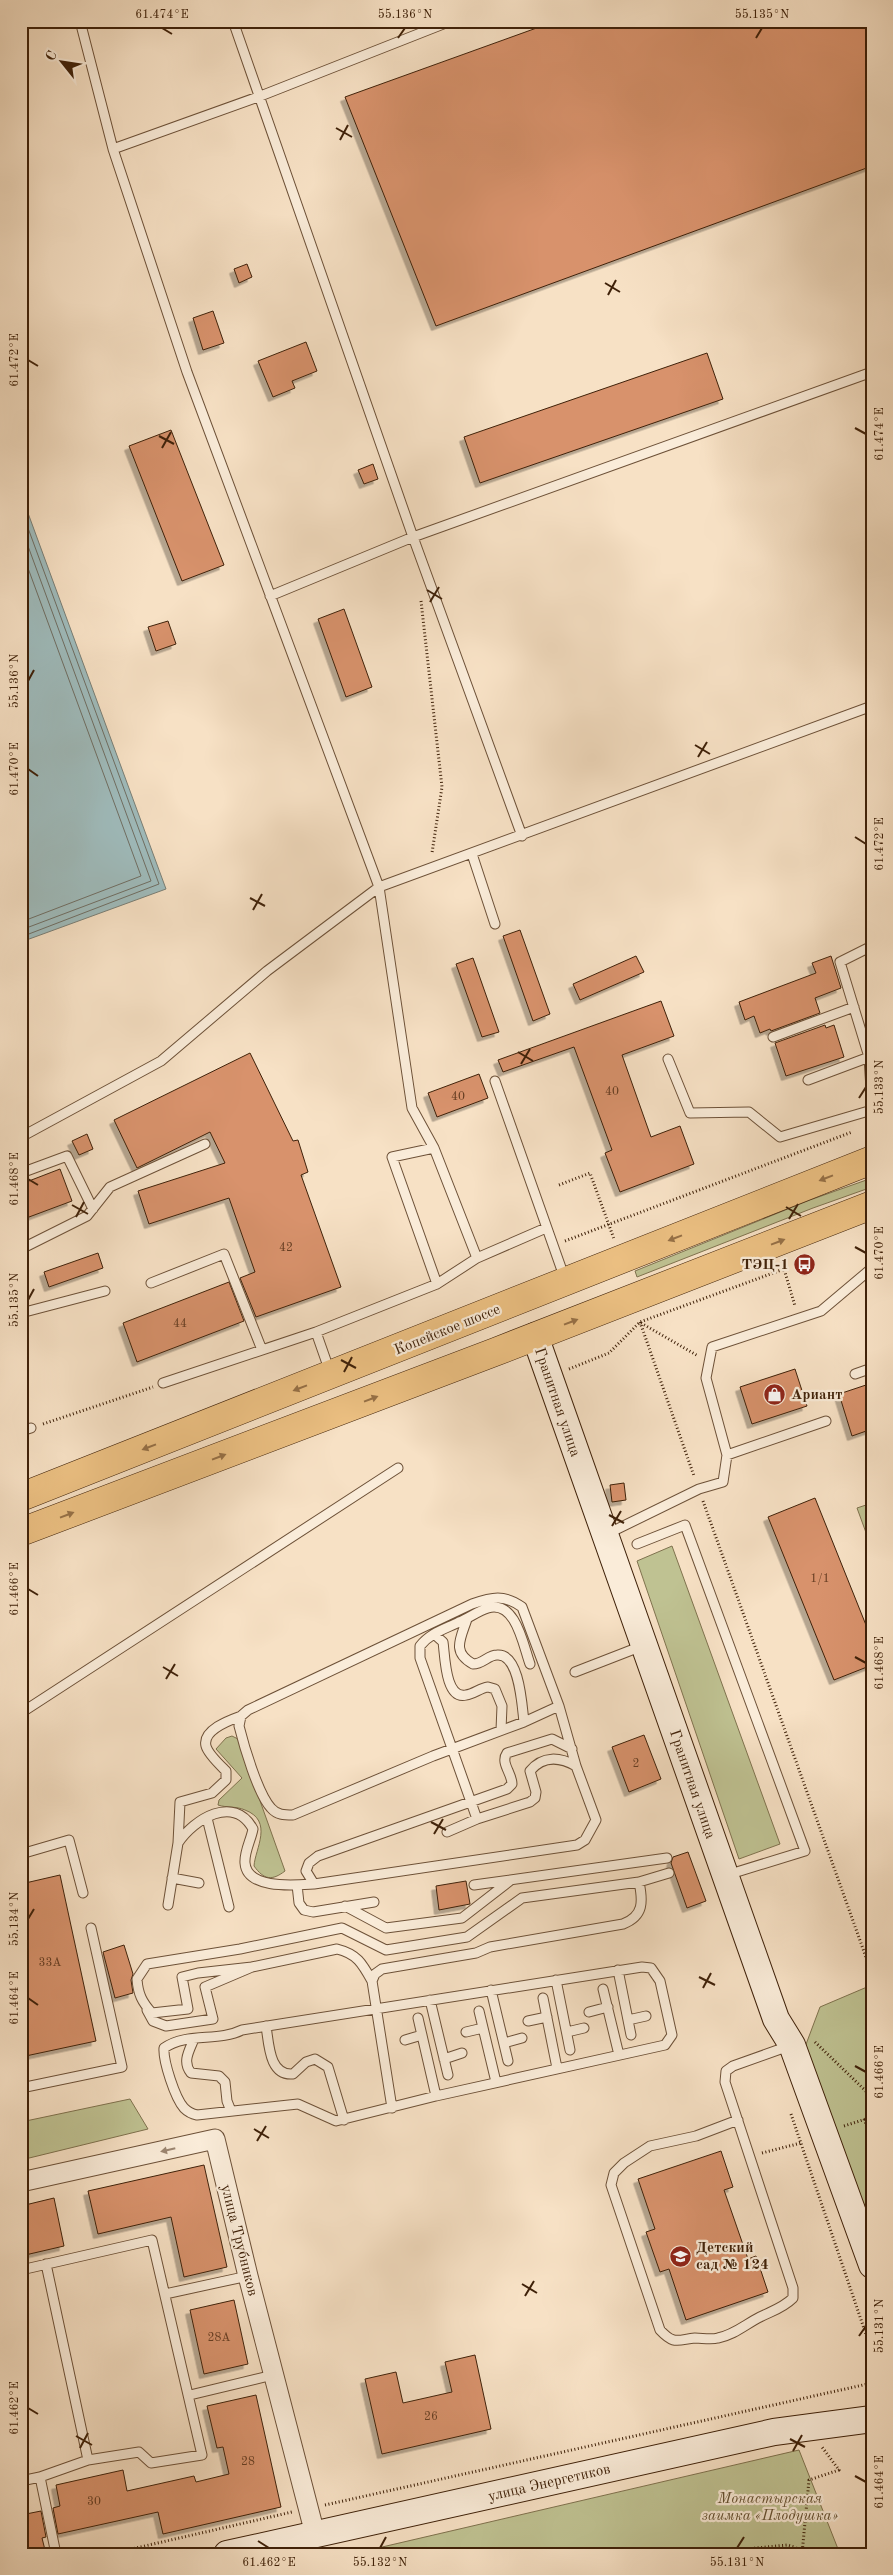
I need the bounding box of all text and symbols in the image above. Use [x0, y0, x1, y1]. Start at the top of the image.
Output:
text: 55.136°N [378, 8, 432, 21]
text: 55.135°N [735, 8, 789, 21]
text: 61.474°E [135, 9, 189, 21]
north arrow [38, 38, 88, 88]
text: С [43, 48, 60, 64]
text: 61.472°E [9, 333, 21, 387]
text: 61.474°E [874, 407, 886, 461]
text: 55.136°N [8, 654, 21, 708]
text: 61.470°E [9, 742, 21, 796]
text: 61.472°E [874, 817, 886, 871]
text: 55.133°N [873, 1060, 886, 1114]
house number: 40 [605, 1086, 619, 1098]
house number: 40 [451, 1091, 465, 1103]
text: 61.468°E [9, 1152, 21, 1206]
one-way arrow [819, 1175, 834, 1182]
text: 61.470°E [874, 1226, 886, 1280]
one-way arrow [668, 1234, 682, 1242]
one-way arrow [771, 1238, 786, 1245]
house number: 42 [279, 1242, 293, 1254]
bus stop icon: ТЭЦ-1 [793, 1252, 817, 1276]
place label: ТЭЦ-1 [742, 1258, 789, 1273]
text: 55.135°N [8, 1273, 21, 1327]
street label: Копейское шоссе [392, 1302, 503, 1359]
house number: 44 [173, 1318, 187, 1330]
one-way arrow [564, 1318, 579, 1326]
street label: Гранитная улица [531, 1346, 582, 1460]
shop icon: Ариант [763, 1382, 787, 1406]
one-way arrow [292, 1384, 307, 1392]
place label: Ариант [791, 1388, 842, 1403]
one-way arrow [364, 1395, 379, 1403]
one-way arrow [141, 1444, 156, 1451]
one-way arrow [212, 1453, 227, 1461]
one-way arrow [60, 1511, 75, 1519]
text: 61.466°E [9, 1562, 21, 1616]
house number: 1/1 [810, 1573, 830, 1585]
text: 61.468°E [874, 1636, 886, 1690]
street label: Гранитная улица [666, 1728, 717, 1842]
house number: 2 [633, 1758, 639, 1770]
text: 55.134°N [8, 1892, 21, 1946]
house number: 33А [38, 1957, 62, 1969]
text: 61.464°E [9, 1971, 21, 2025]
text: 61.466°E [874, 2045, 886, 2099]
one-way arrow [160, 2146, 175, 2154]
street label: улица Трубников [217, 2183, 260, 2298]
place label: Детский сад № 124 [696, 2241, 769, 2273]
school or university icon: Детский сад № 124 [668, 2244, 692, 2268]
text: 55.131°N [873, 2299, 886, 2353]
house number: 28А [207, 2332, 231, 2344]
text: 61.462°E [9, 2381, 21, 2435]
house number: 26 [424, 2411, 438, 2423]
text: 61.464°E [874, 2455, 886, 2509]
house number: 28 [241, 2456, 255, 2468]
street label: улица Энергетиков [487, 2462, 612, 2505]
park label: Монастырская заимка «Плодушка» [702, 2492, 838, 2524]
house number: 30 [87, 2496, 101, 2508]
text: 55.132°N [353, 2556, 407, 2569]
text: 55.131°N [710, 2556, 764, 2569]
text: 61.462°E [242, 2557, 296, 2569]

